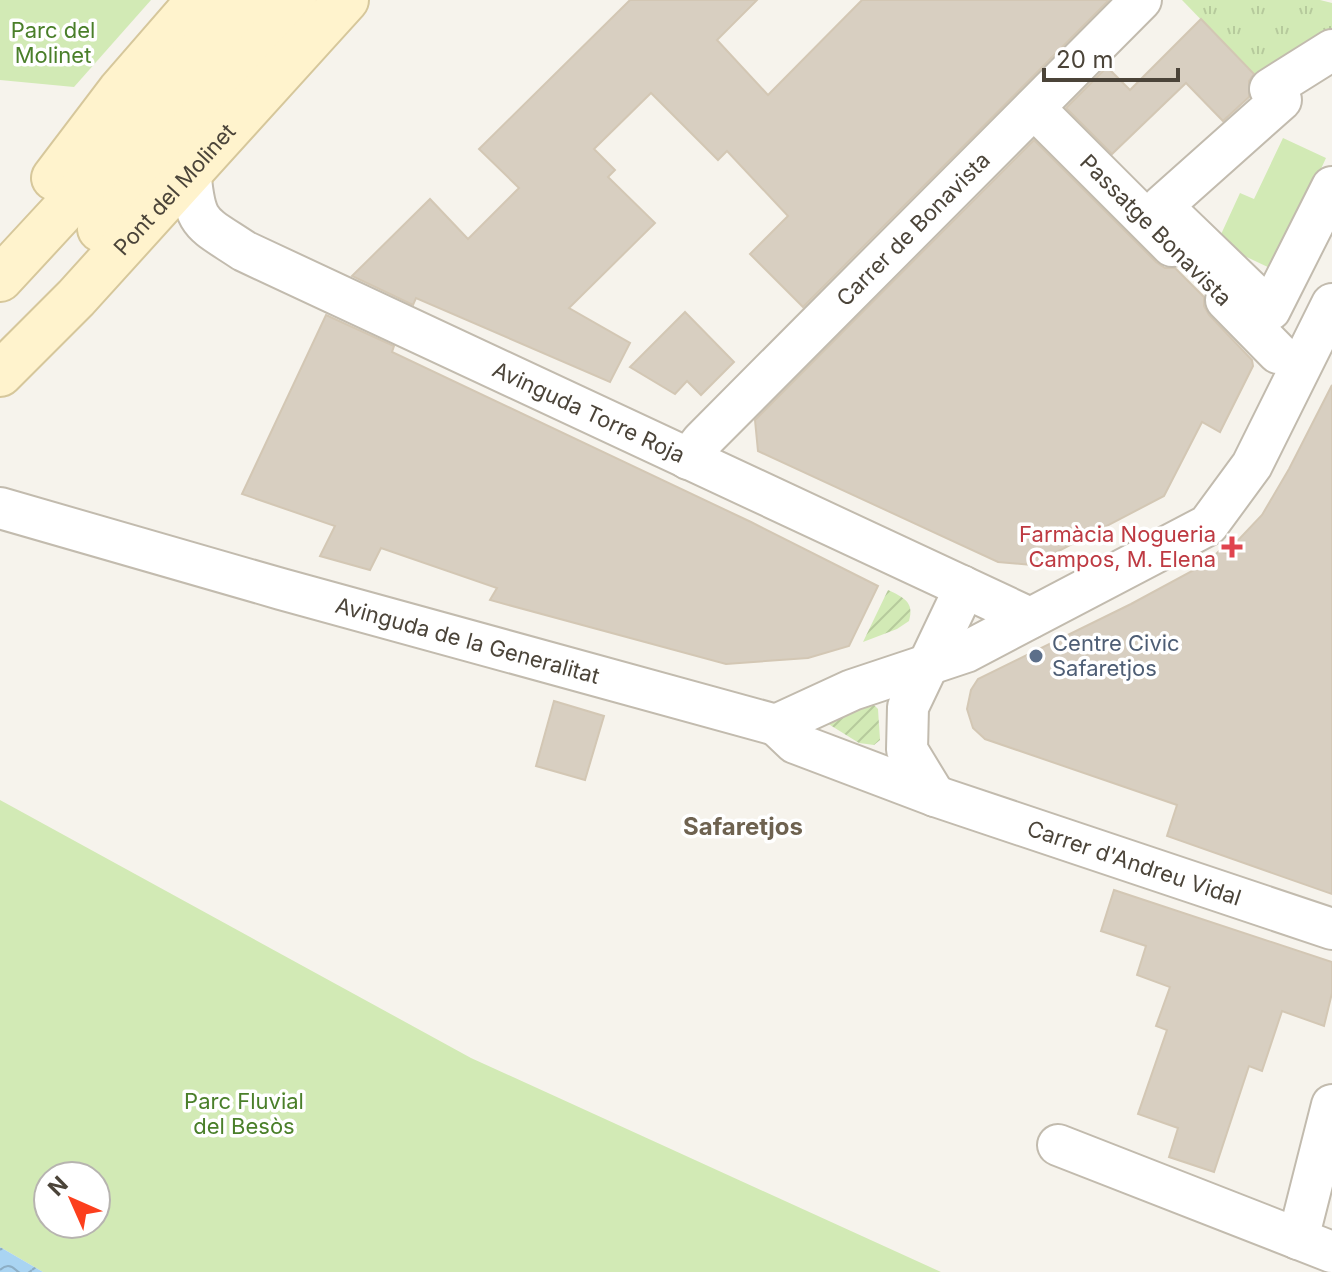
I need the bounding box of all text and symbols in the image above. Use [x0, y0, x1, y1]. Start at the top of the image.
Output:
park label: Parc del Molinet [11, 17, 95, 68]
scale bar [1044, 32, 1178, 82]
text: 20 m [1056, 45, 1114, 74]
street label: Pont del Molinet [108, 118, 240, 260]
street label: Carrer de Bonavista [831, 147, 995, 311]
street label: Passatge Bonavista [1075, 149, 1237, 311]
street label: Avinguda Torre Roja [489, 356, 689, 468]
place label: Farmàcia Nogueria Campos, M. Elena [1019, 521, 1216, 572]
marker: Farmàcia Nogueria Campos, M. Elena [1223, 538, 1241, 556]
street label: Avinguda de la Generalitat [333, 592, 603, 689]
place label: Centre Civic Safaretjos [1052, 630, 1180, 681]
marker: Centre Civic Safaretjos [1027, 647, 1045, 665]
district label: Safaretjos [683, 812, 803, 841]
street label: Carrer d'Andreu Vidal [1024, 815, 1245, 911]
park label: Parc Fluvial del Besòs [184, 1088, 304, 1139]
north arrow [32, 1160, 112, 1240]
text: N [43, 1171, 73, 1201]

